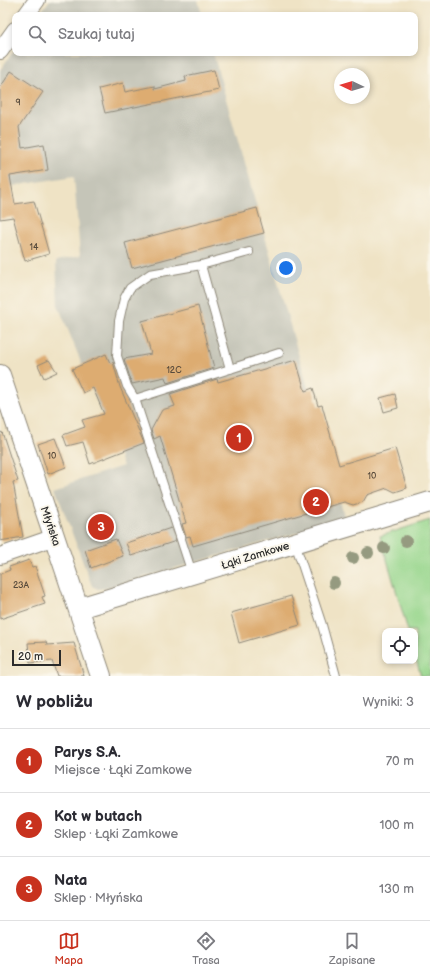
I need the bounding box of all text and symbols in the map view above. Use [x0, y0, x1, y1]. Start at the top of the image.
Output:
search box [12, 12, 418, 56]
icon: search [26, 23, 48, 45]
text: Szukaj tutaj [58, 25, 135, 44]
north arrow [334, 68, 370, 104]
house number: 9 [15, 97, 21, 108]
house number: 14 [30, 242, 39, 253]
your location [276, 258, 296, 278]
house number: 12C [166, 365, 182, 376]
pin: 1 [226, 423, 252, 453]
house number: 10 [48, 451, 56, 462]
house number: 10 [368, 471, 376, 482]
pin: 2 [303, 487, 329, 517]
street label: Młyńska [38, 505, 63, 548]
pin: 3 [88, 512, 114, 542]
street label: Łąki Zamkowe [220, 539, 291, 572]
house number: 23A [13, 580, 30, 591]
map controls [382, 628, 418, 664]
button: locate [382, 628, 418, 664]
scale bar [12, 648, 61, 667]
text: 20 m [18, 650, 43, 663]
text: W pobliżu [16, 692, 93, 712]
text: Wyniki: 3 [362, 694, 414, 710]
text: Parys S.A. [54, 743, 121, 762]
text: 1 [26, 753, 32, 769]
text: 70 m [386, 753, 414, 769]
text: Miejsce · Łąki Zamkowe [54, 762, 192, 778]
text: Kot w butach [54, 807, 142, 826]
text: 2 [25, 817, 33, 833]
text: 100 m [379, 817, 414, 833]
text: Sklep · Łąki Zamkowe [54, 826, 178, 842]
text: Nata [54, 871, 87, 890]
text: 3 [25, 881, 33, 897]
text: 130 m [379, 881, 414, 897]
text: Sklep · Młyńska [54, 890, 143, 906]
tab: Mapa [55, 930, 83, 967]
tab: Trasa [192, 930, 220, 967]
tab: Zapisane [329, 930, 375, 967]

